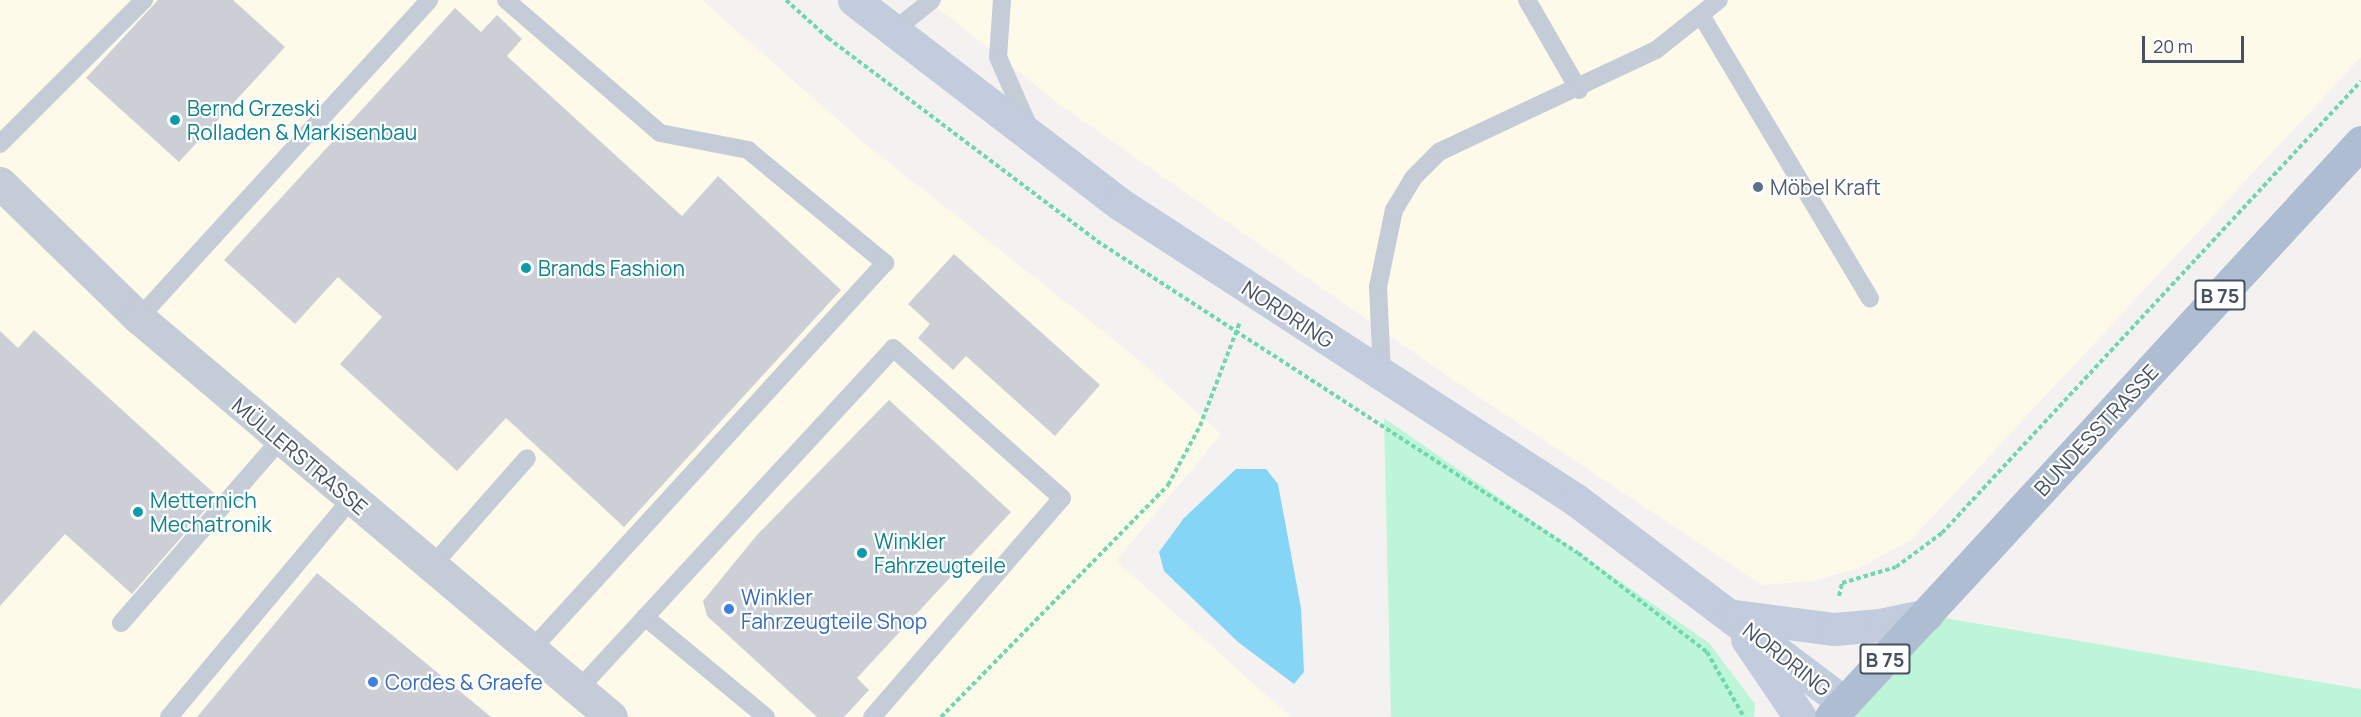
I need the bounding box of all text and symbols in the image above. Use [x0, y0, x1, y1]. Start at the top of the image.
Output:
scale bar [2145, 24, 2247, 62]
text: 20 m [2153, 34, 2193, 58]
place label: Bernd Grzeski Rolladen & Markisenbau [187, 95, 417, 145]
marker: Bernd Grzeski Rolladen & Markisenbau [168, 113, 182, 127]
place label: Möbel Kraft [1770, 174, 1881, 200]
marker: Möbel Kraft [1751, 180, 1765, 194]
place label: Brands Fashion [538, 255, 685, 281]
marker: Brands Fashion [519, 261, 533, 275]
street label: NORDRING [1237, 275, 1339, 353]
road number: B 75 [2193, 278, 2247, 312]
street label: BUNDESSTRASSE [2029, 359, 2163, 501]
street label: MÜLLERSTRASSE [227, 392, 373, 520]
place label: Metternich Mechatronik [150, 487, 272, 537]
marker: Metternich Mechatronik [131, 505, 145, 519]
place label: Winkler Fahrzeugteile [874, 528, 1006, 578]
marker: Winkler Fahrzeugteile [855, 546, 869, 560]
place label: Winkler Fahrzeugteile Shop [741, 584, 927, 634]
marker: Winkler Fahrzeugteile Shop [722, 602, 736, 616]
street label: NORDRING [1738, 617, 1836, 701]
road number: B 75 [1858, 642, 1912, 676]
place label: Cordes & Graefe [385, 669, 543, 695]
marker: Cordes & Graefe [366, 675, 380, 689]

